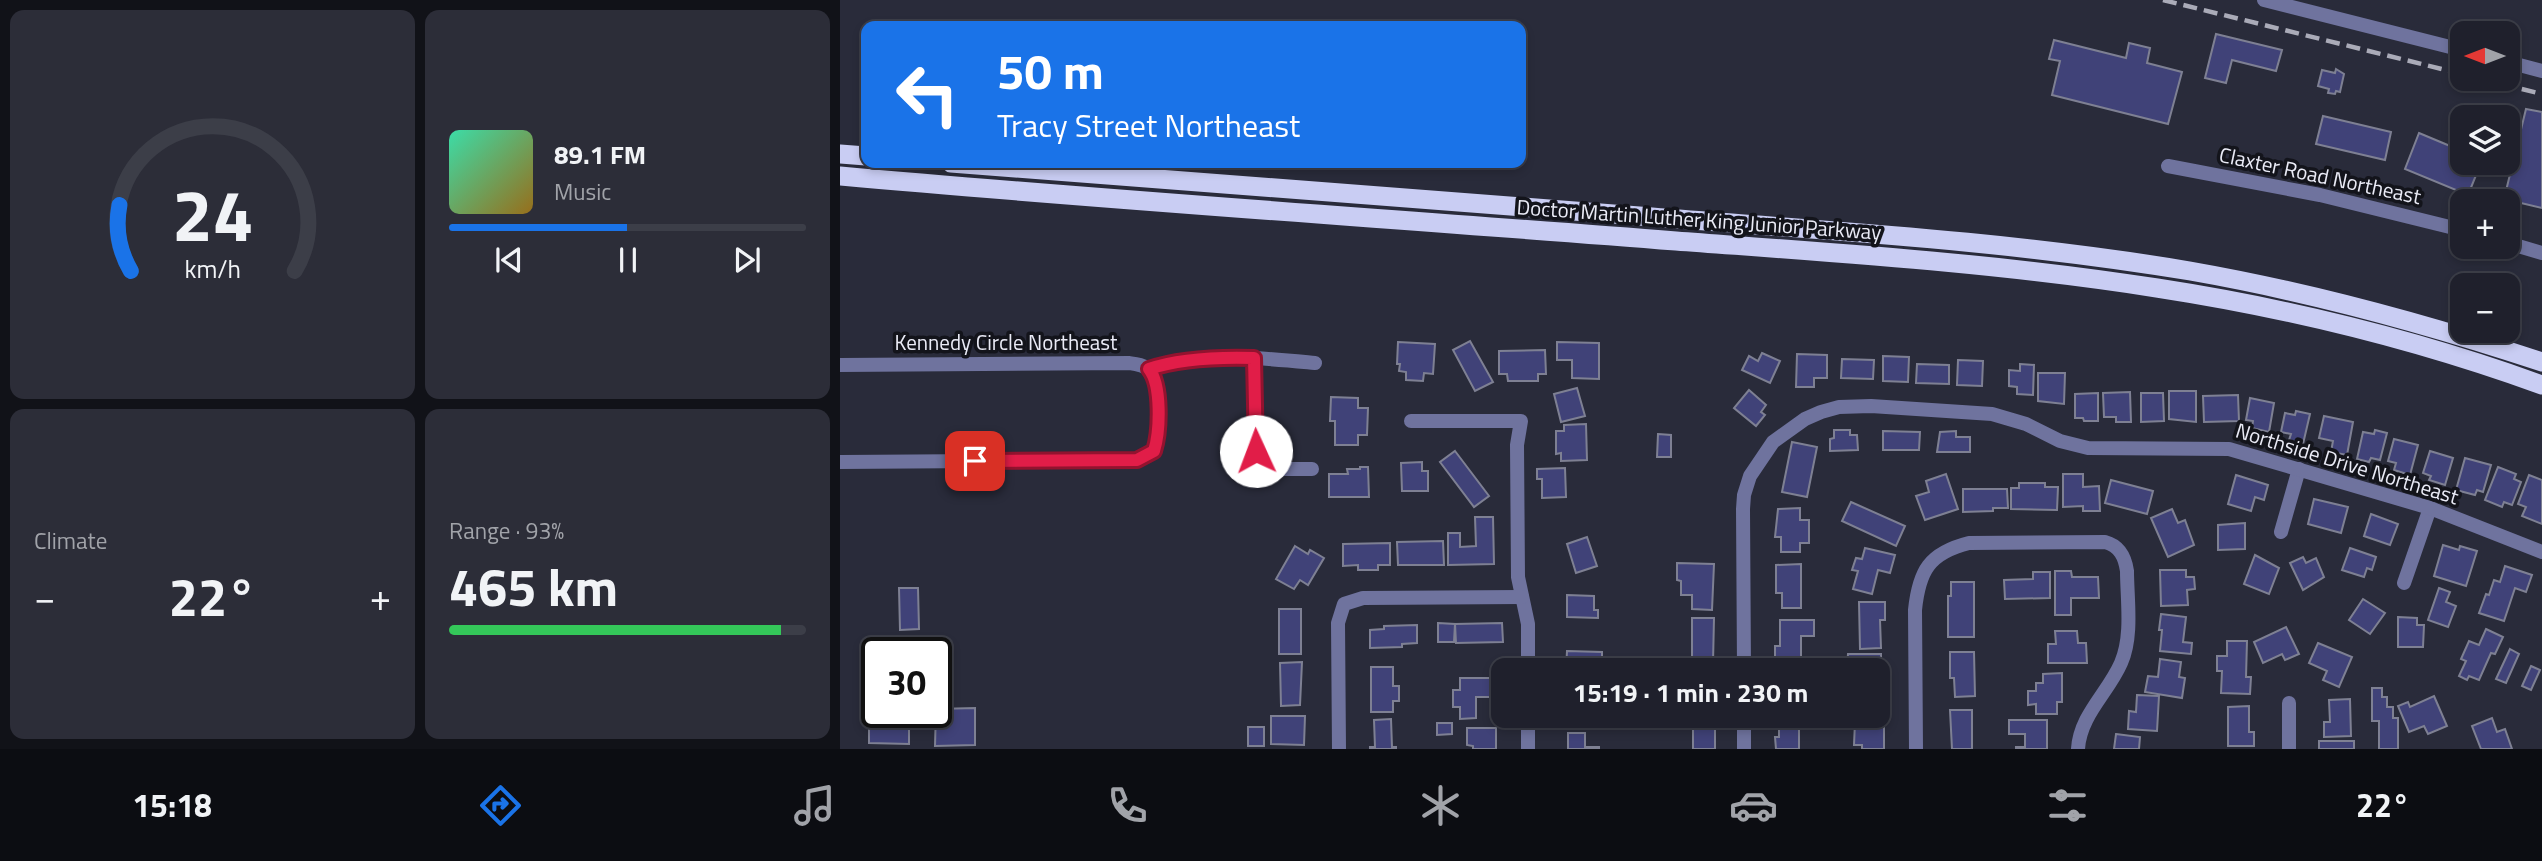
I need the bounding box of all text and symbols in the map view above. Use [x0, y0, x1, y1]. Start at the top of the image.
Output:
north arrow [2450, 21, 2520, 91]
map controls [2450, 21, 2520, 343]
text: 50 m [997, 33, 1104, 108]
icon: left [882, 49, 973, 140]
text: Tracy Street Northeast [997, 101, 1300, 149]
button: layers [2450, 105, 2520, 175]
text: 89.1 FM [554, 135, 646, 174]
street label: Claxter Road Northeast [2216, 138, 2425, 212]
text: 24 [172, 159, 253, 269]
text: Music [554, 174, 611, 209]
button: + [2450, 189, 2520, 259]
street label: Doctor Martin Luther King Junior Parkway [1516, 190, 1883, 248]
icon: previous [490, 241, 528, 279]
icon: pause [609, 241, 647, 279]
icon: next [728, 241, 766, 279]
text: km/h [184, 250, 241, 288]
button: − [2450, 273, 2520, 343]
street label: Kennedy Circle Northeast [895, 326, 1118, 358]
position arrow [1219, 414, 1293, 488]
street label: Northside Drive Northeast [2232, 414, 2463, 512]
pin [945, 431, 1005, 491]
icon: arrive [956, 442, 994, 480]
text: Range · 93% [449, 513, 564, 548]
text: Climate [34, 523, 107, 558]
text: 465 km [449, 547, 618, 626]
text: 22° [169, 557, 256, 636]
text: − [34, 568, 55, 626]
text: + [370, 568, 391, 626]
speed limit sign: 30 [861, 637, 952, 728]
text: 15:19 · 1 min · 230 m [1573, 673, 1808, 712]
text: 15:18 [132, 781, 212, 829]
icon: directions [476, 781, 525, 830]
icon: music [790, 781, 839, 830]
icon: phone [1103, 781, 1152, 830]
icon: climate [1416, 781, 1465, 830]
icon: car [1729, 781, 1778, 830]
icon: filters [2043, 781, 2092, 830]
text: 22° [2356, 781, 2410, 829]

